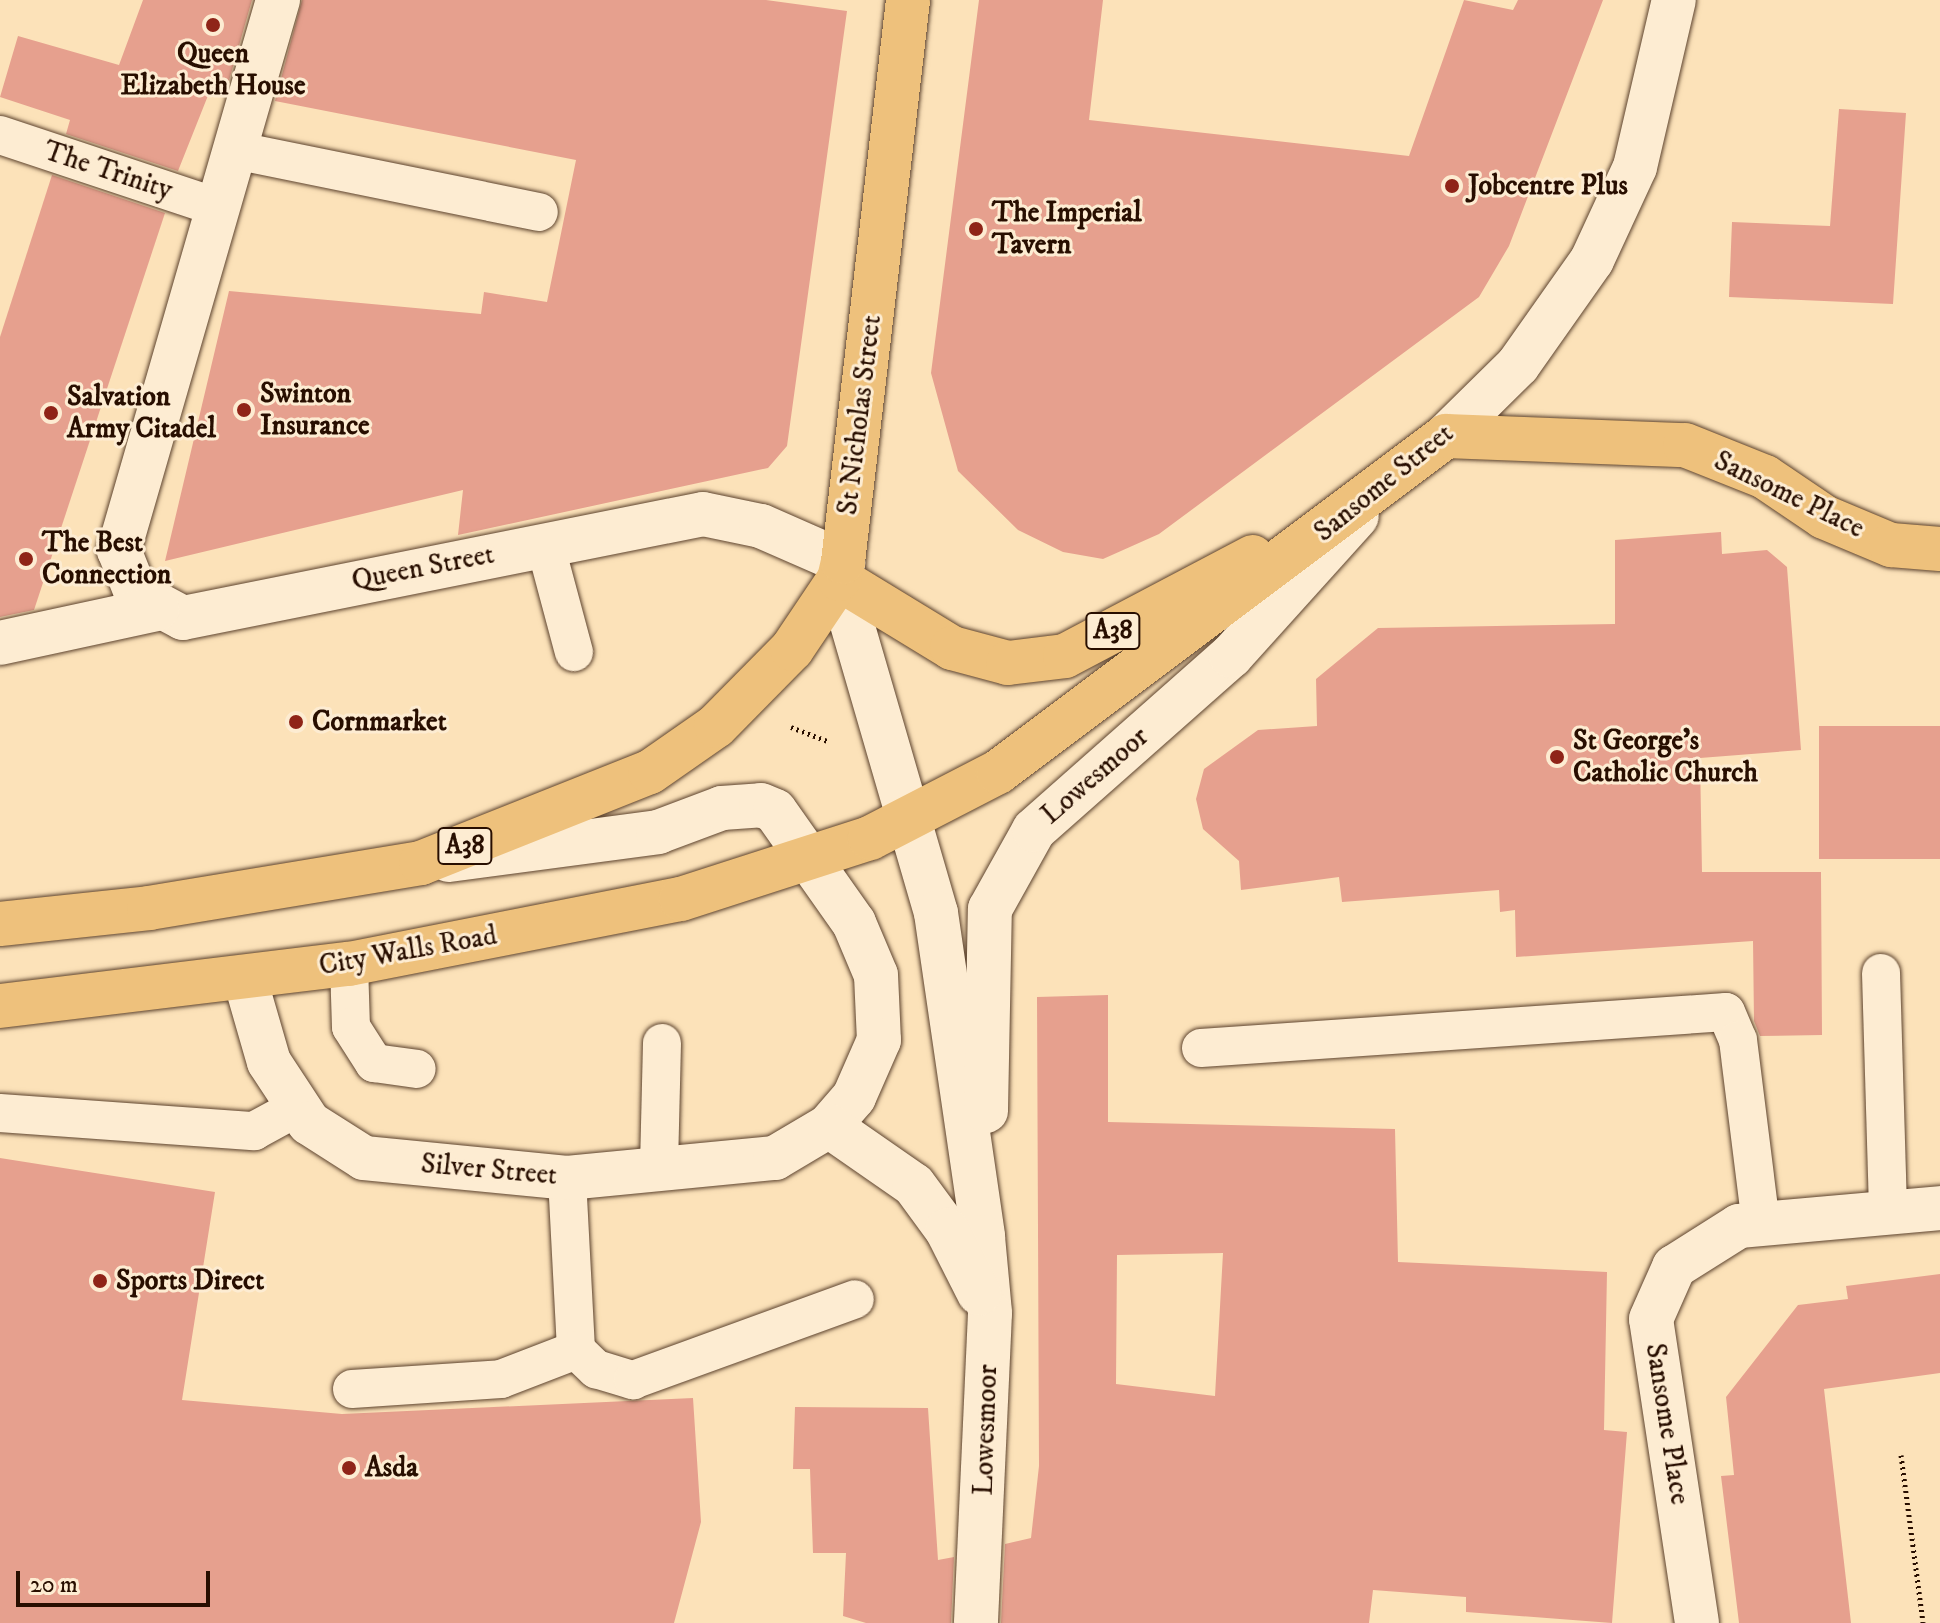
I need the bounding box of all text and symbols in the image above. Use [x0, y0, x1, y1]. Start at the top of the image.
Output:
marker: Queen Elizabeth House [204, 16, 222, 34]
place label: Queen Elizabeth House [120, 37, 306, 103]
street label: The Trinity [39, 134, 177, 208]
place label: Jobcentre Plus [1468, 169, 1628, 203]
marker: Jobcentre Plus [1443, 177, 1461, 195]
place label: The Imperial Tavern [992, 196, 1142, 262]
marker: The Imperial Tavern [967, 220, 985, 238]
street label: St Nicholas Street [831, 313, 889, 517]
place label: Swinton Insurance [260, 377, 370, 443]
place label: Salvation Army Citadel [67, 380, 216, 446]
marker: Swinton Insurance [235, 401, 253, 419]
marker: Salvation Army Citadel [42, 404, 60, 422]
street label: Sansome Street [1308, 417, 1460, 549]
street label: Sansome Place [1708, 444, 1870, 546]
place label: The Best Connection [42, 526, 171, 592]
street label: Queen Street [349, 538, 497, 598]
marker: The Best Connection [17, 550, 35, 568]
road number: A38 [1085, 609, 1141, 653]
place label: Cornmarket [312, 705, 447, 739]
marker: Cornmarket [287, 713, 305, 731]
street label: Lowesmoor [1035, 720, 1155, 832]
place label: St George's Catholic Church [1573, 724, 1758, 790]
marker: St George's Catholic Church [1548, 748, 1566, 766]
road number: A38 [437, 824, 493, 868]
street label: City Walls Road [317, 919, 499, 983]
street label: Silver Street [420, 1147, 558, 1193]
place label: Sports Direct [116, 1264, 264, 1298]
marker: Sports Direct [91, 1272, 109, 1290]
street label: Sansome Place [1638, 1341, 1696, 1507]
street label: Lowesmoor [967, 1364, 1005, 1496]
place label: Asda [365, 1451, 418, 1485]
marker: Asda [340, 1459, 358, 1477]
scale bar [20, 1555, 214, 1605]
text: 20 m [30, 1570, 78, 1600]

